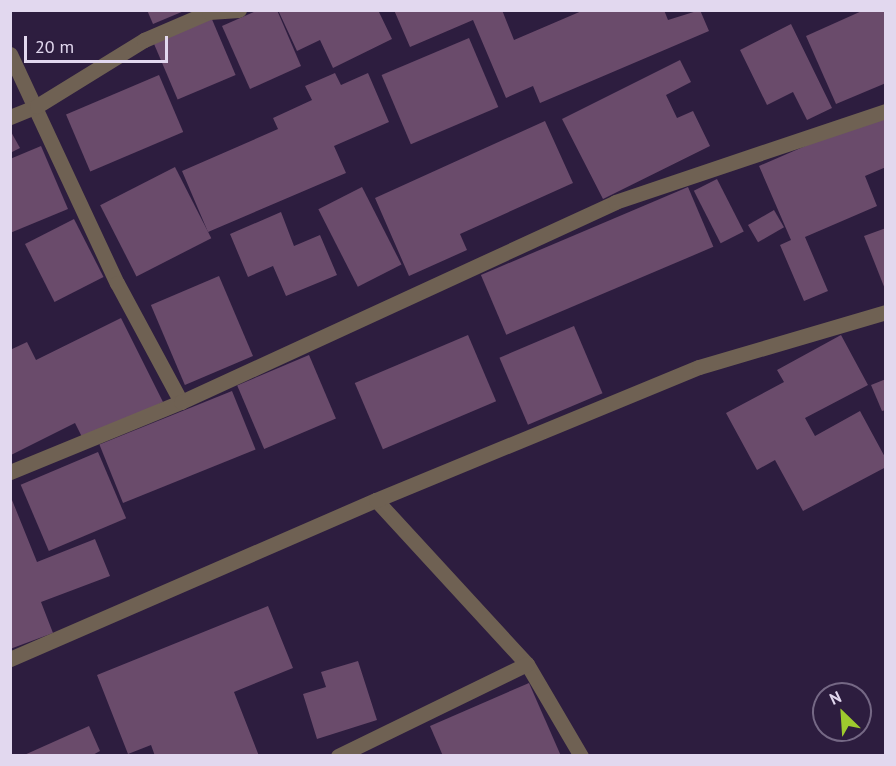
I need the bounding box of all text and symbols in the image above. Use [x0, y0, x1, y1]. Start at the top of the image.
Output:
scale bar [27, 24, 171, 62]
text: 20 m [35, 35, 74, 58]
north arrow [812, 682, 872, 742]
text: N [826, 686, 844, 709]

